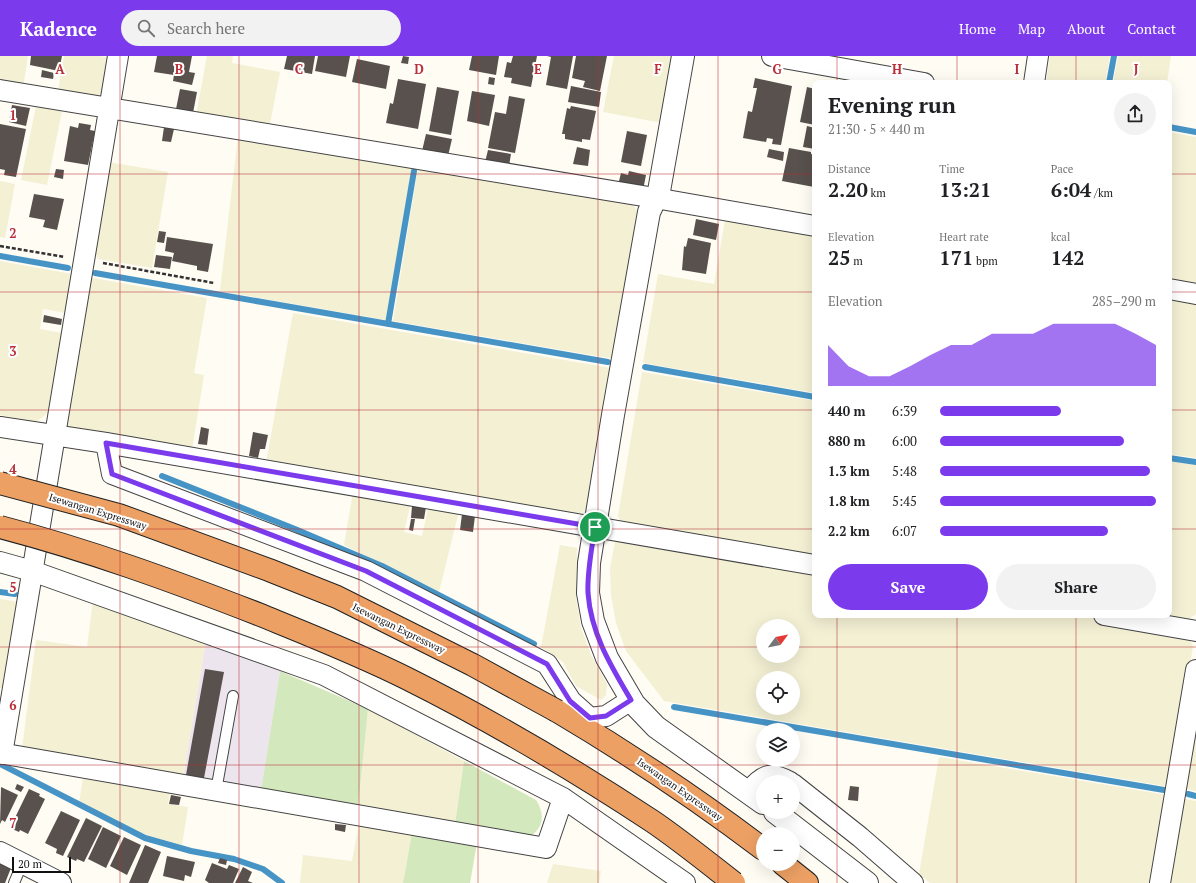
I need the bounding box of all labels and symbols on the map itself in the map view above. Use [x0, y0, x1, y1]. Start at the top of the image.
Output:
text: A [55, 60, 65, 78]
text: B [175, 60, 183, 78]
text: C [295, 60, 303, 78]
text: D [414, 60, 424, 78]
text: E [534, 60, 542, 78]
text: F [654, 60, 662, 78]
text: G [772, 60, 782, 78]
text: H [892, 60, 902, 78]
text: I [1015, 60, 1020, 78]
text: J [1134, 60, 1139, 78]
text: 1 [9, 106, 17, 124]
text: 2 [9, 224, 17, 242]
text: 3 [9, 342, 17, 360]
text: 4 [9, 460, 17, 478]
street label: Isewangan Expressway [47, 490, 149, 533]
pin [578, 510, 612, 544]
text: 5 [9, 578, 17, 596]
street label: Isewangan Expressway [350, 600, 448, 657]
north arrow [756, 619, 800, 663]
text: 6 [9, 696, 17, 714]
street label: Isewangan Expressway [634, 755, 726, 824]
text: 7 [9, 814, 17, 832]
scale bar [12, 855, 71, 874]

